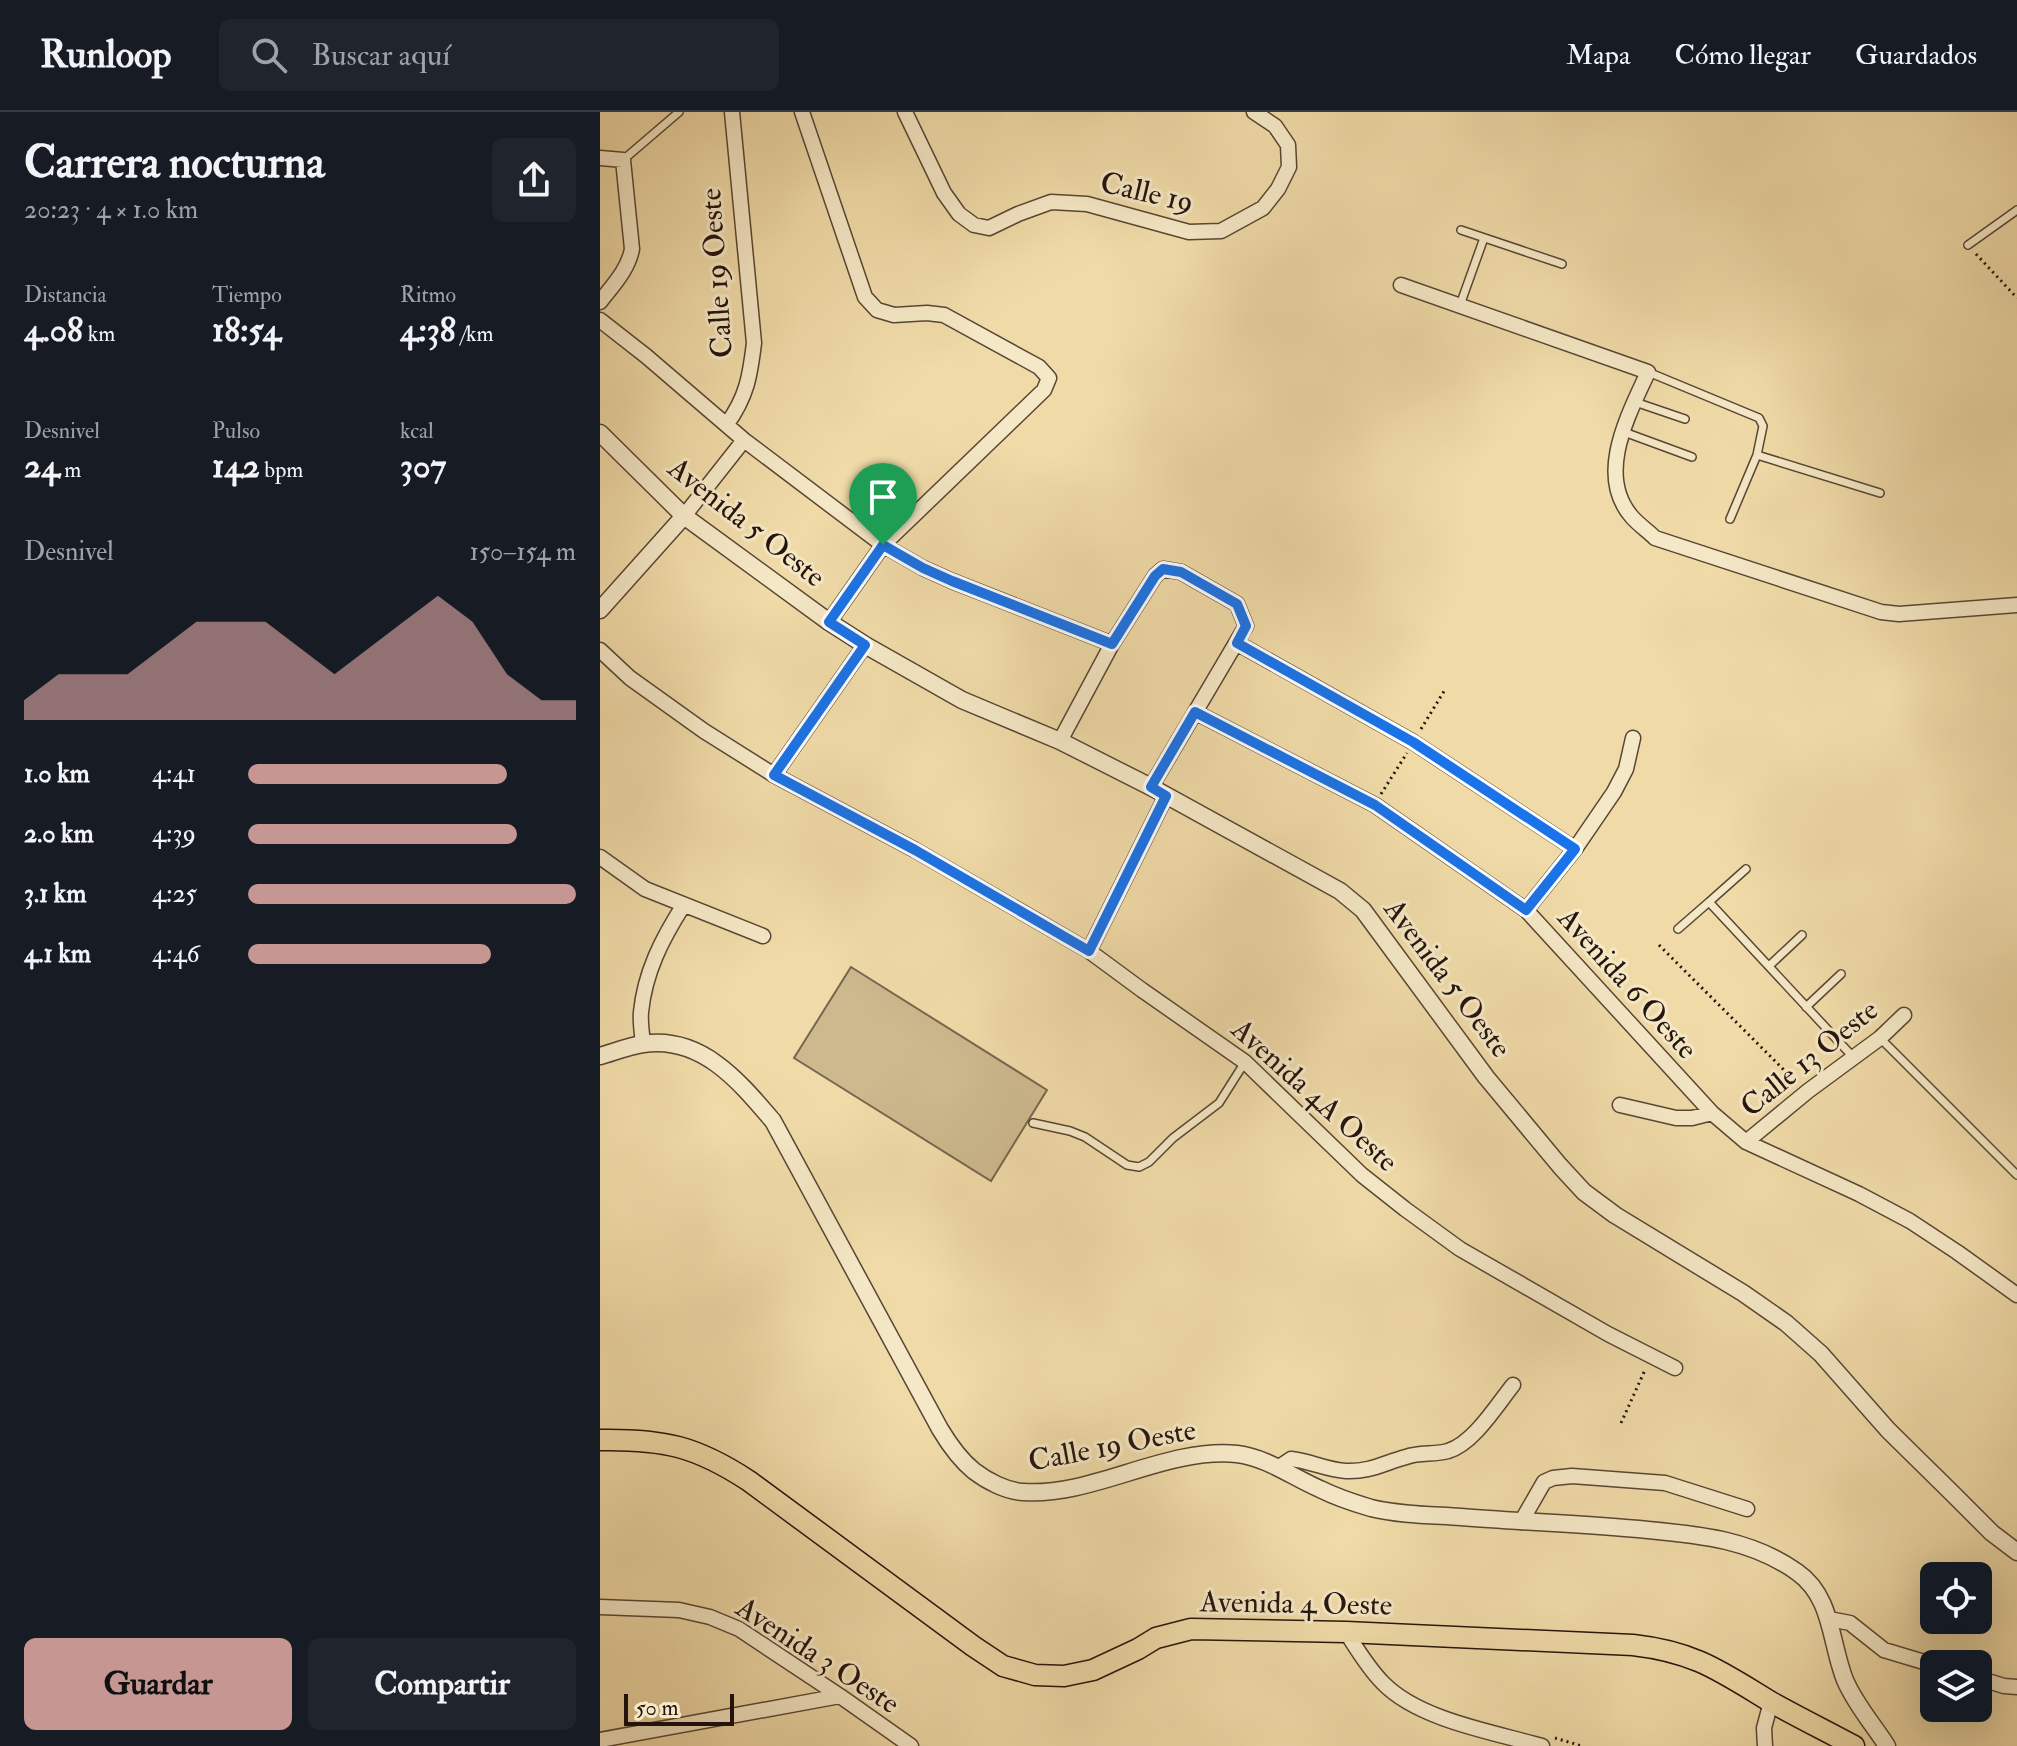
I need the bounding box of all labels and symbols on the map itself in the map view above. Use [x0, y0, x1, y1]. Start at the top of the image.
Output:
street label: Calle 19 [1097, 164, 1197, 221]
street label: Calle 19 Oeste [692, 187, 741, 359]
street label: Avenida 5 Oeste [660, 449, 833, 595]
pin [849, 463, 917, 545]
street label: Avenida 5 Oeste [1375, 891, 1519, 1065]
street label: Avenida 6 Oeste [1549, 899, 1705, 1067]
street label: Calle 13 Oeste [1733, 992, 1886, 1125]
street label: Avenida 4A Oeste [1223, 1010, 1406, 1180]
street label: Calle 19 Oeste [1025, 1411, 1199, 1480]
street label: Avenida 4 Oeste [1199, 1583, 1392, 1624]
street label: Avenida 3 Oeste [728, 1588, 906, 1722]
scale bar [624, 1690, 734, 1726]

